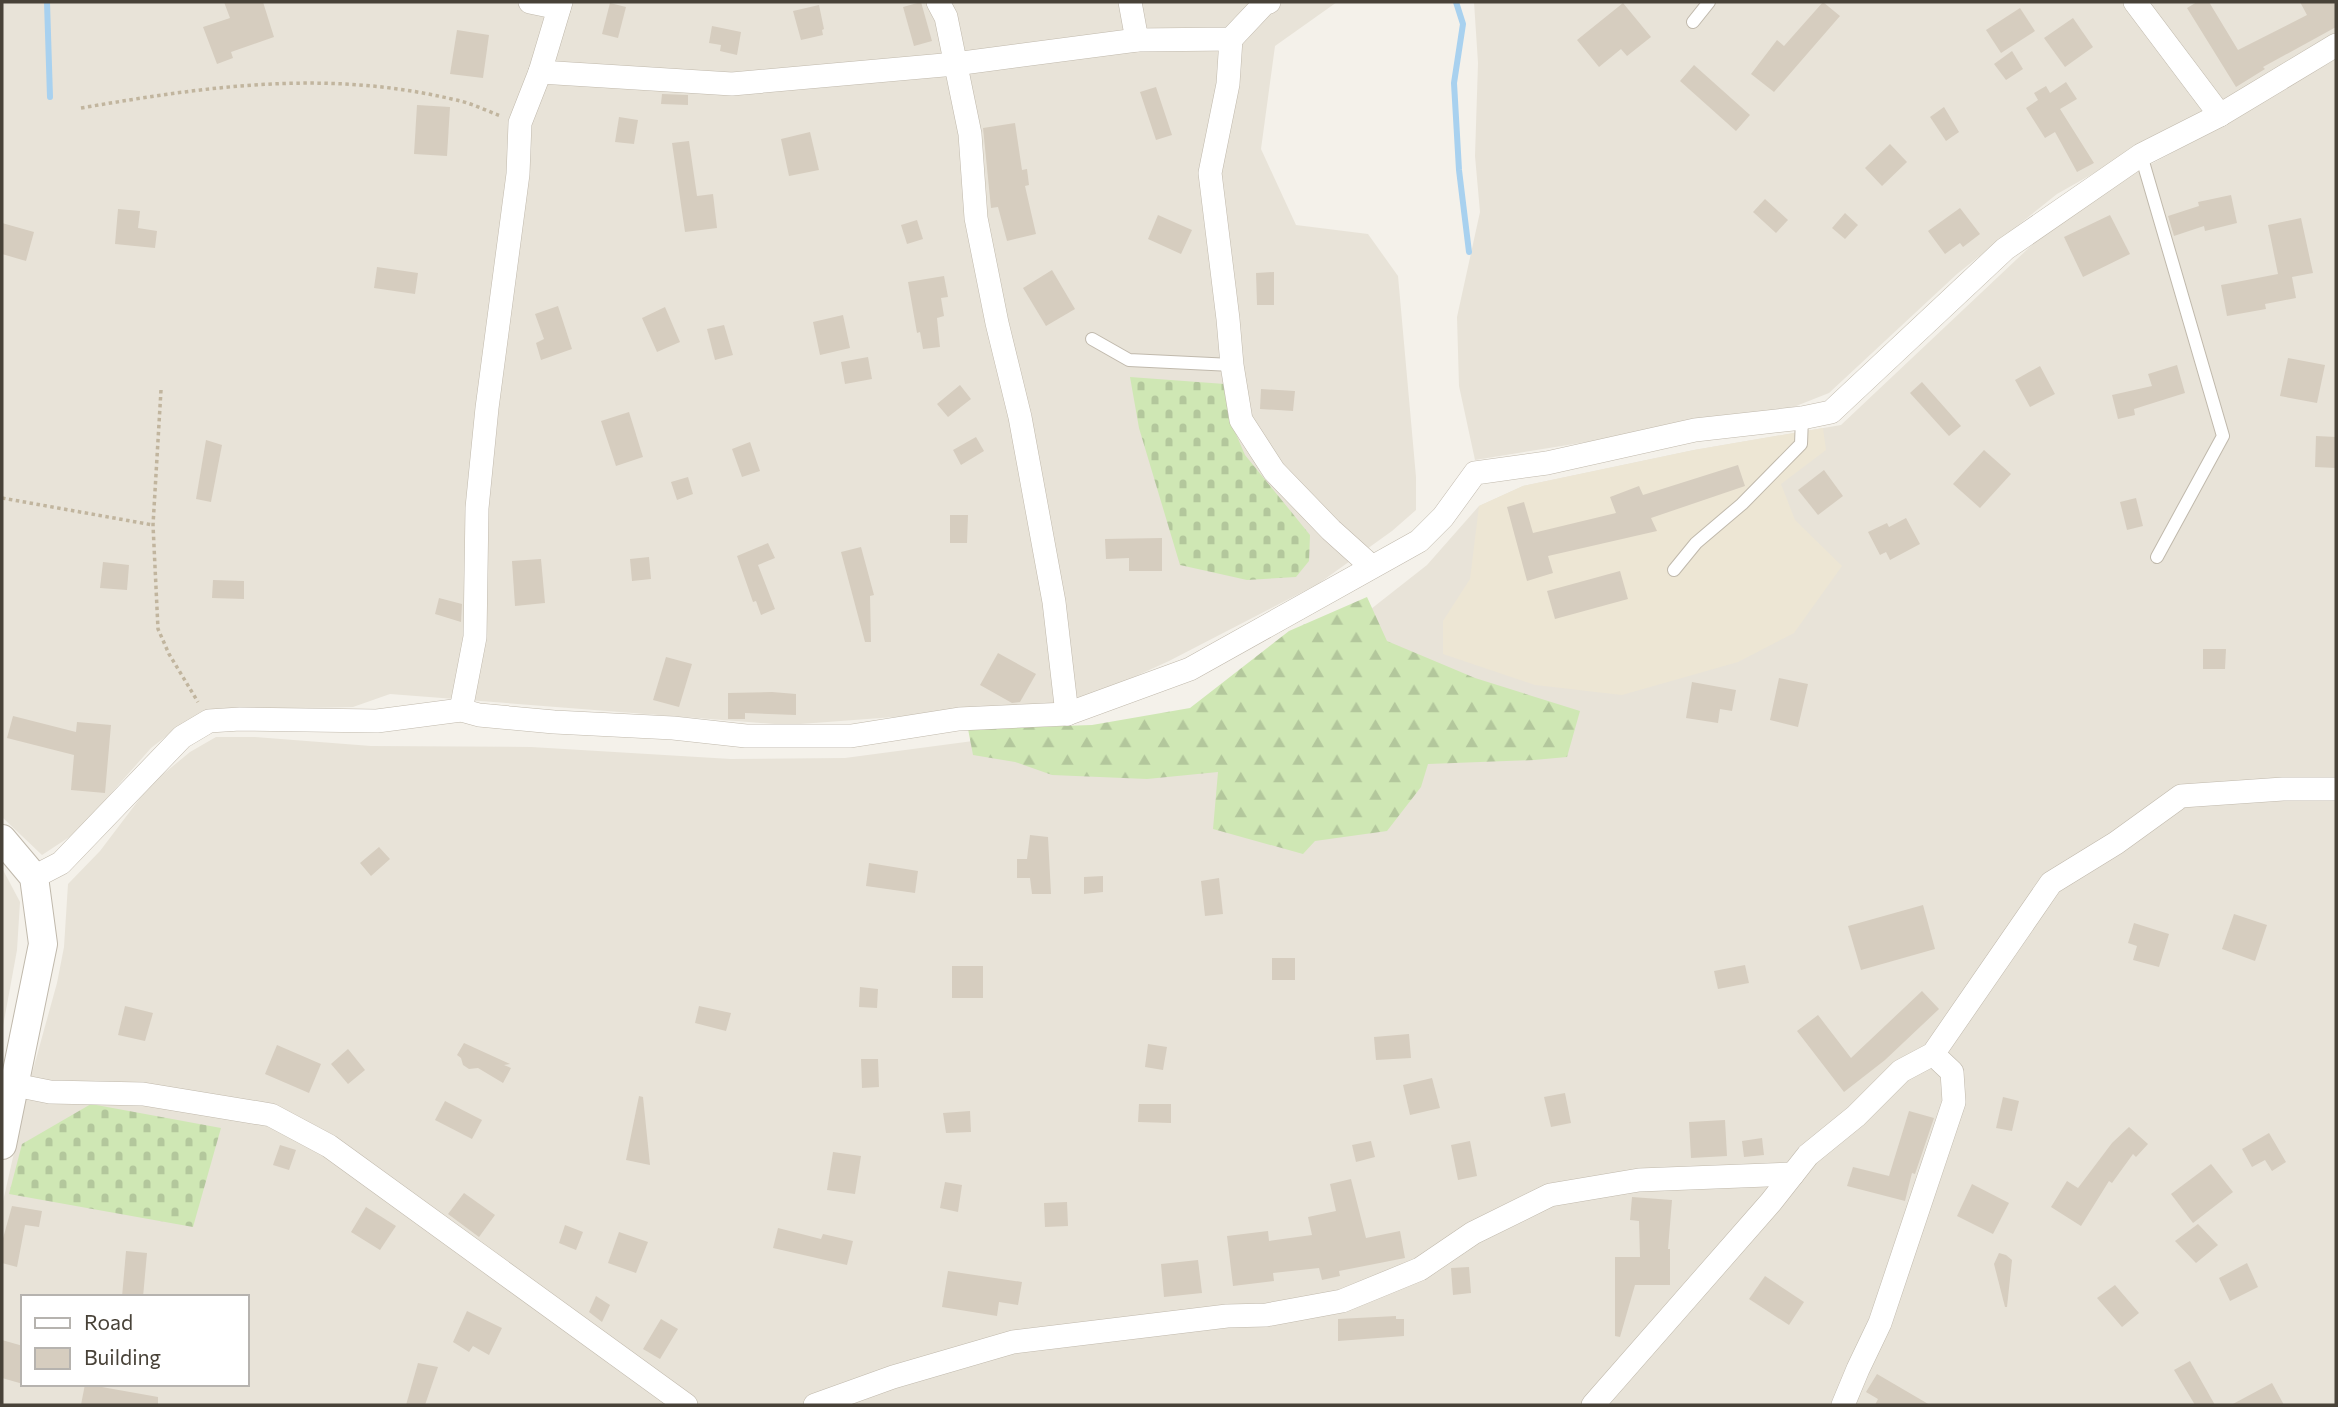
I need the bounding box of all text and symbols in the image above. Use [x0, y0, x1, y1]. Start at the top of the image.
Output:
legend [21, 1295, 248, 1386]
text: Road [84, 1309, 133, 1334]
text: Building [84, 1344, 161, 1369]

